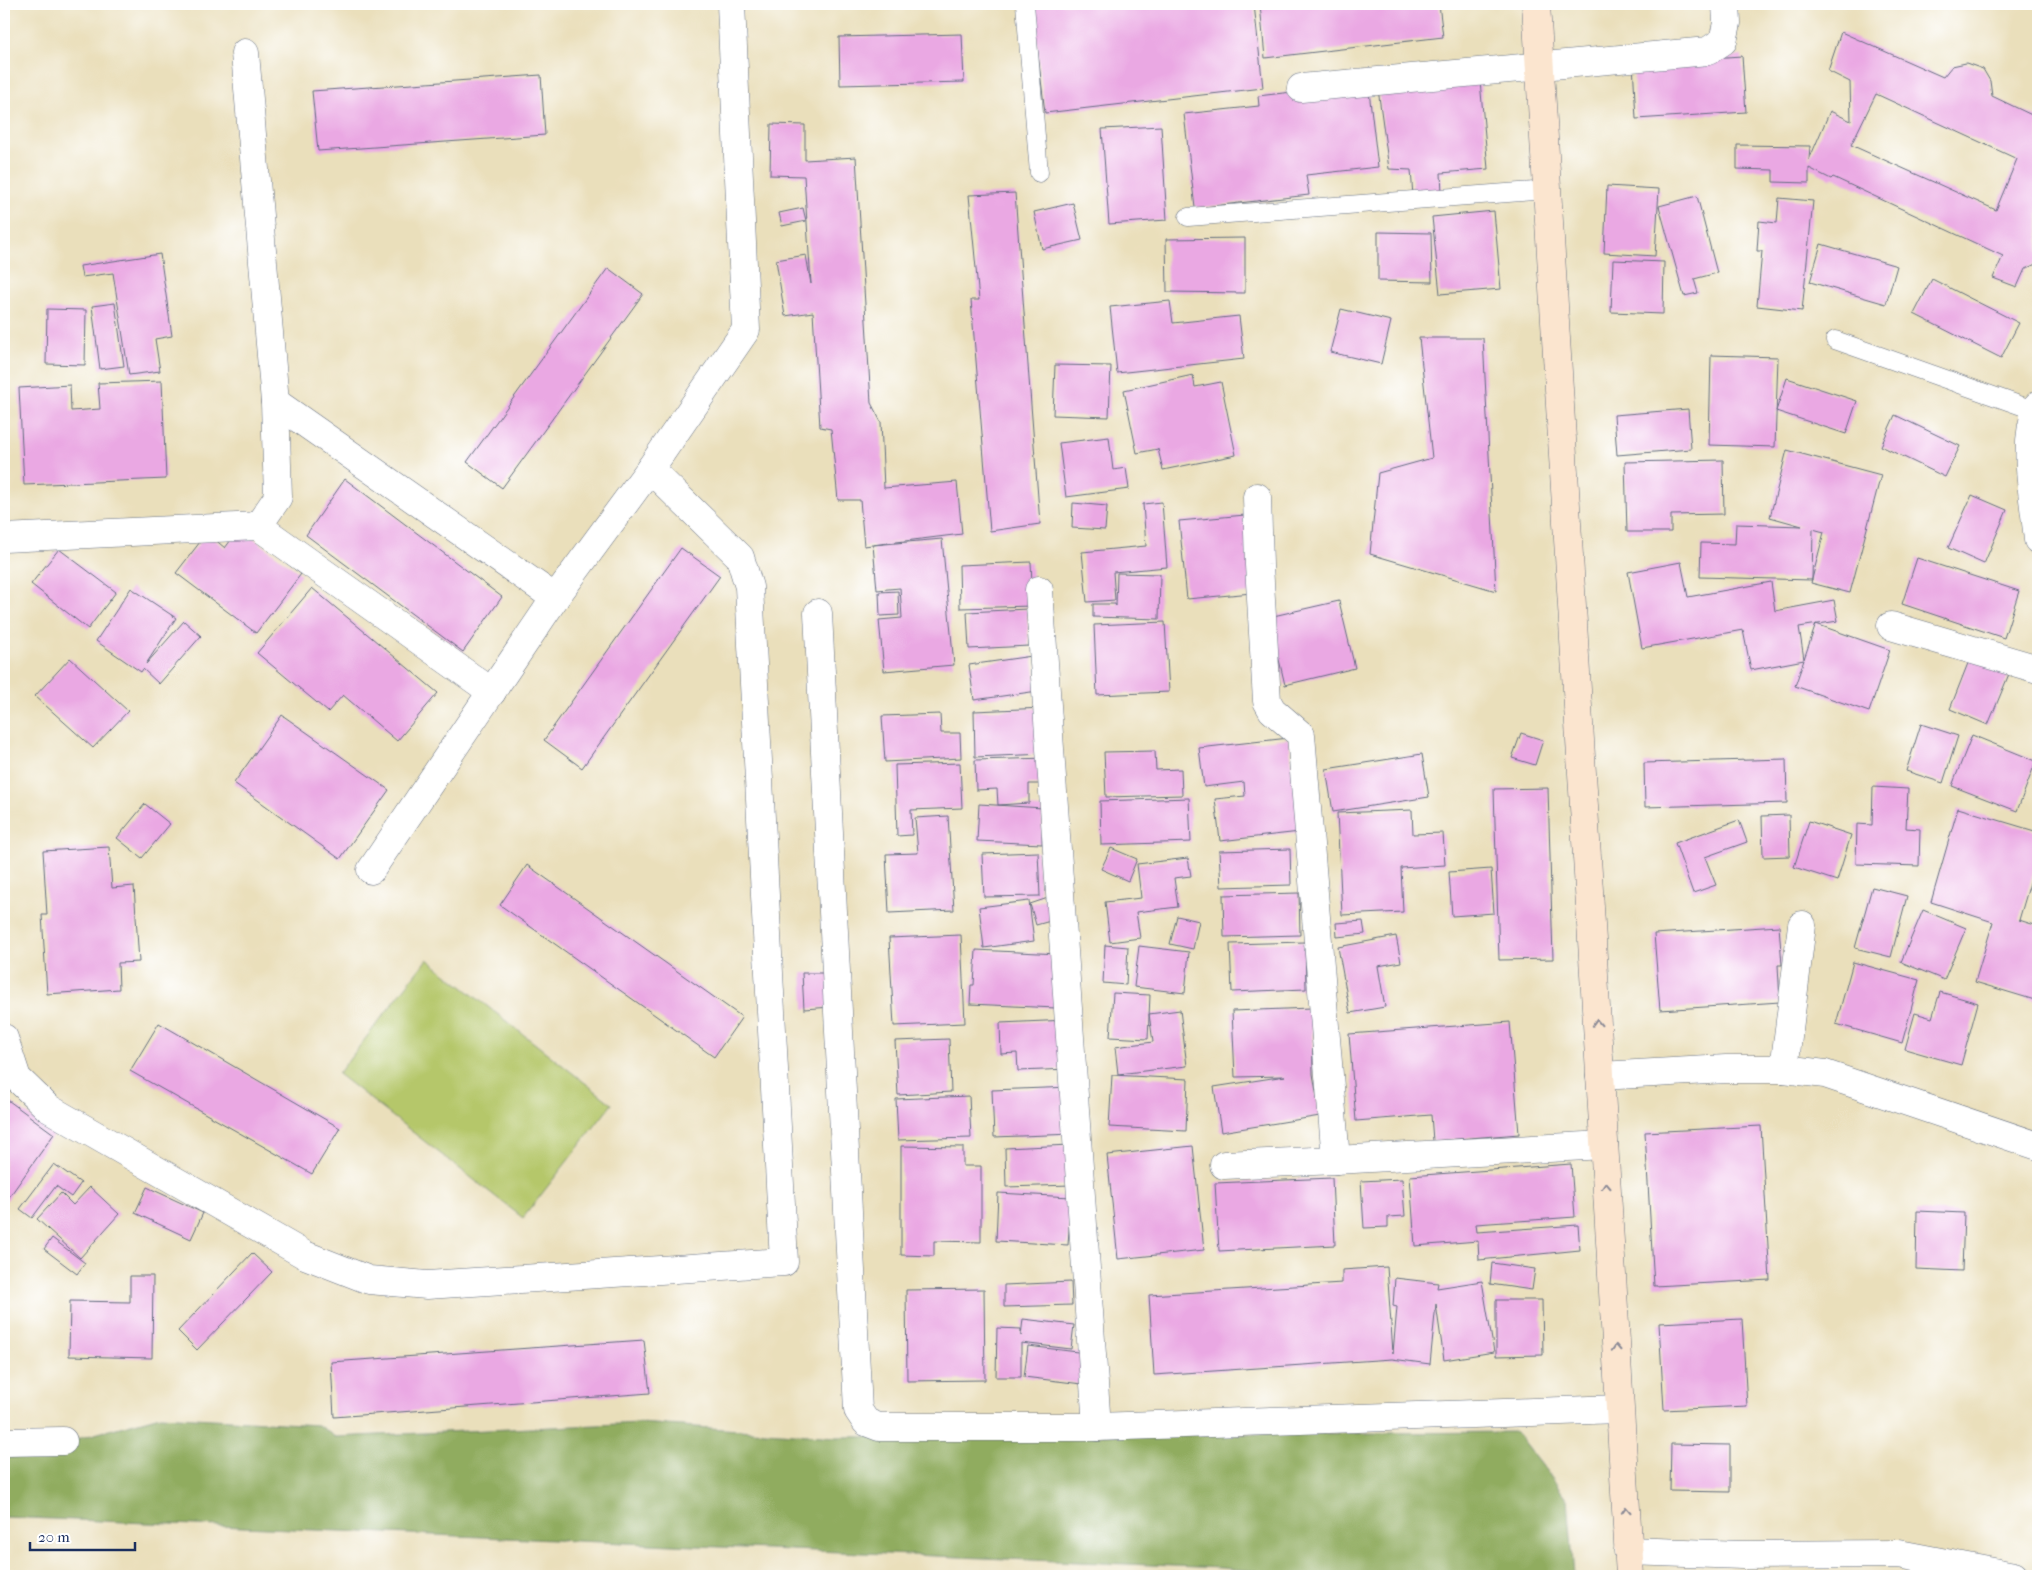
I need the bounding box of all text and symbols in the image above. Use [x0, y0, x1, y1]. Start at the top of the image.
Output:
one-way arrow [1591, 1019, 1602, 1027]
one-way arrow [1601, 1181, 1612, 1189]
one-way arrow [1610, 1344, 1621, 1352]
one-way arrow [1620, 1506, 1631, 1514]
scale bar [30, 1520, 135, 1552]
text: 20 m [38, 1528, 70, 1546]

